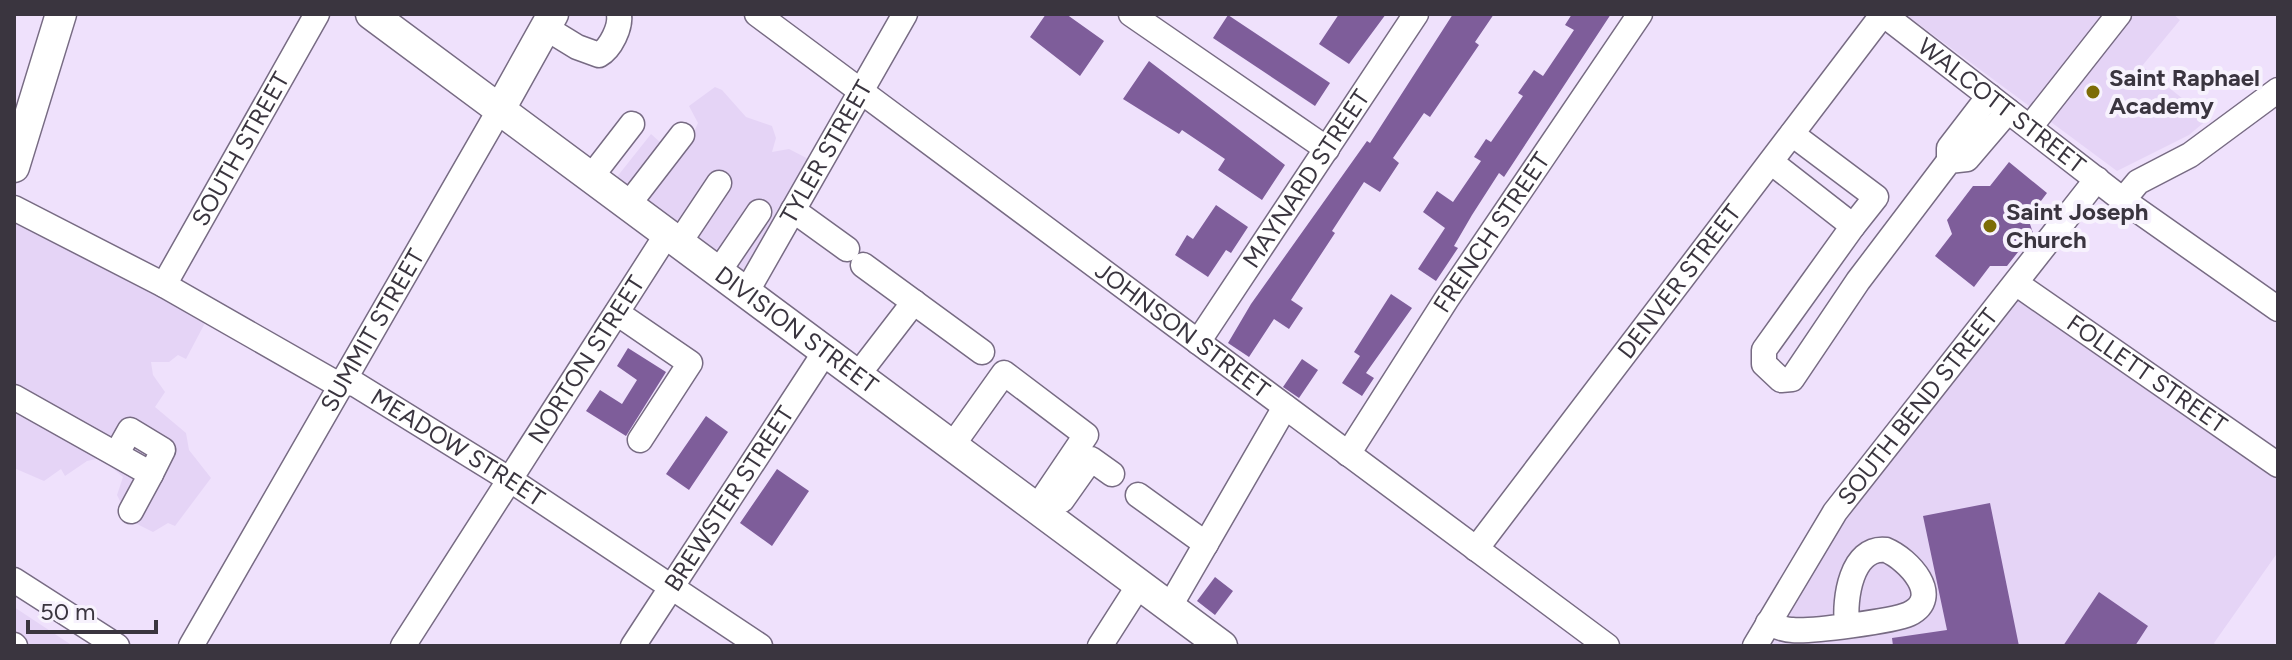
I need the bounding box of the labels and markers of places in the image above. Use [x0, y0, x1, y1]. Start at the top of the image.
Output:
place label: Saint Raphael Academy [2109, 63, 2260, 120]
marker: Saint Raphael Academy [2084, 83, 2102, 101]
place label: Saint Joseph Church [2006, 197, 2148, 254]
marker: Saint Joseph Church [1981, 217, 1999, 235]

